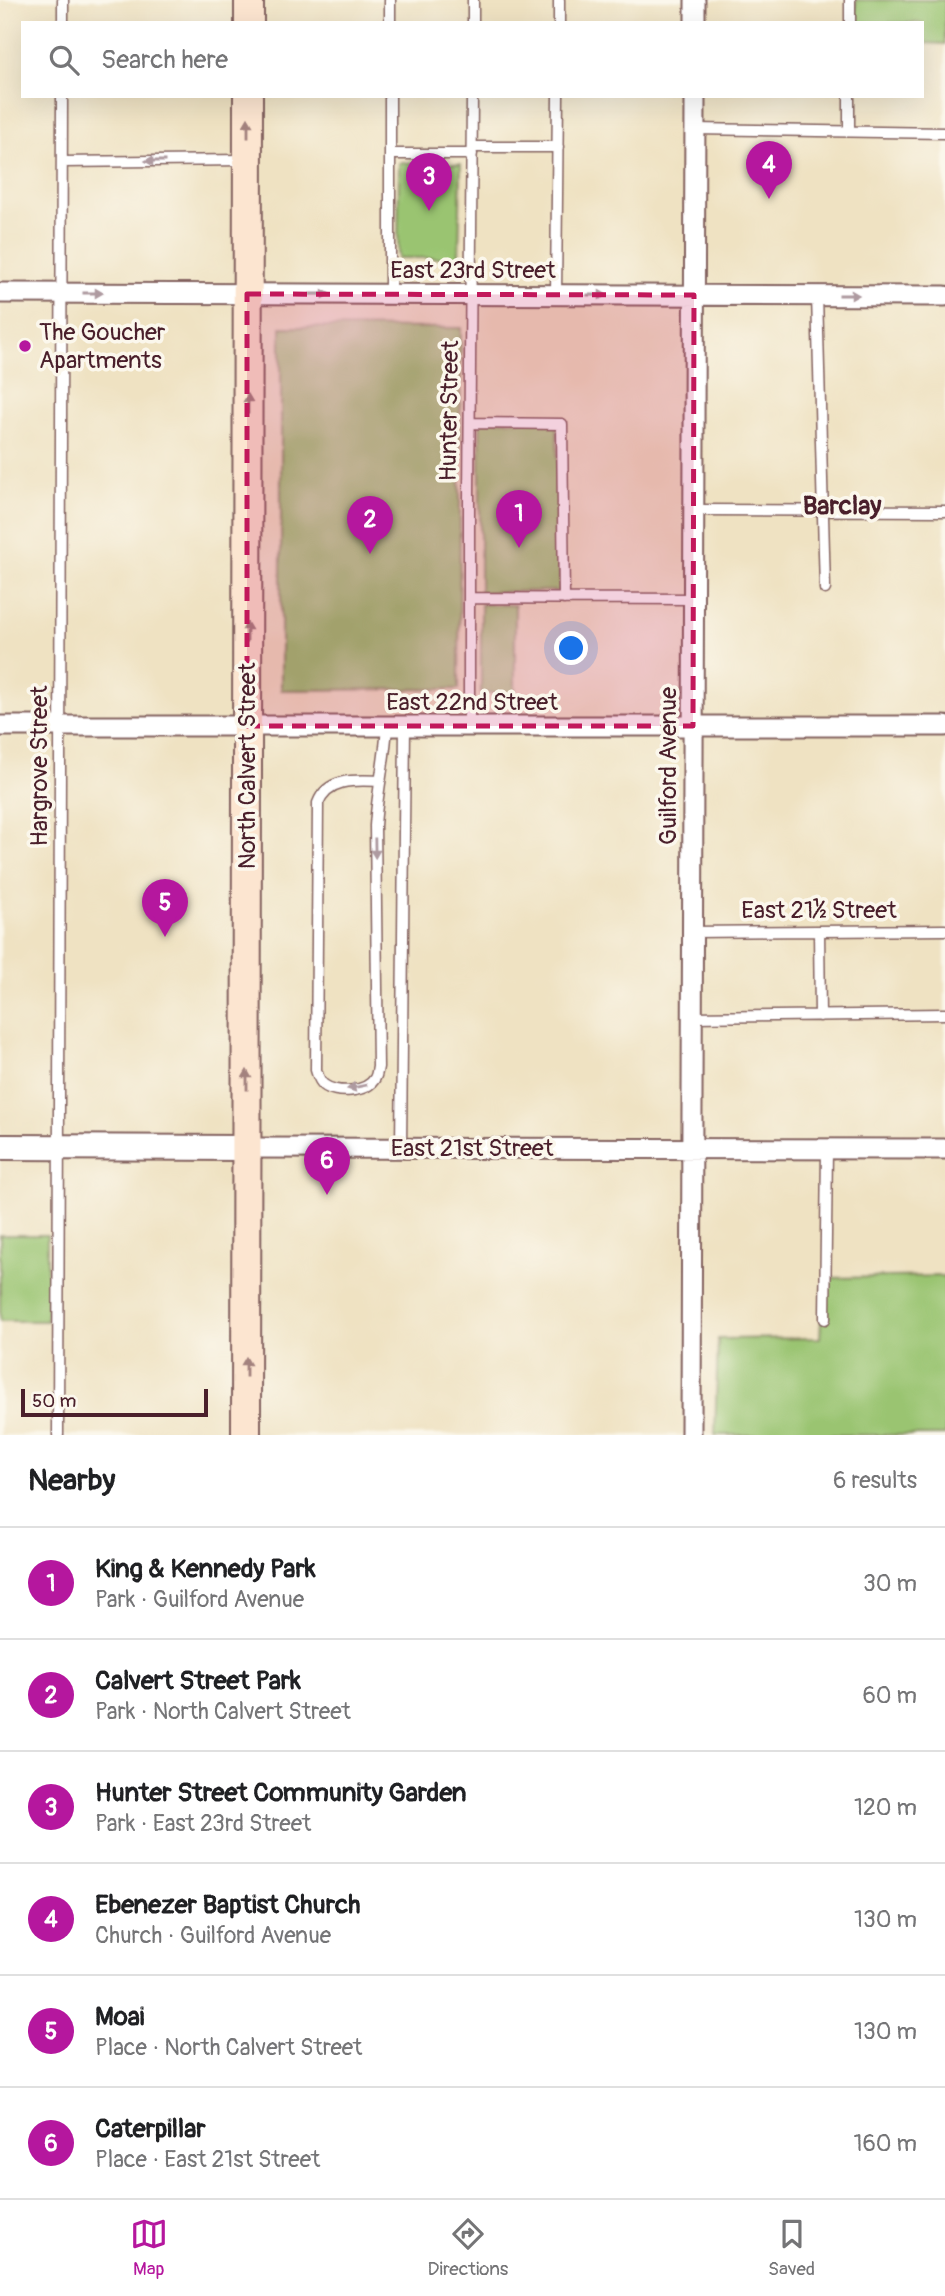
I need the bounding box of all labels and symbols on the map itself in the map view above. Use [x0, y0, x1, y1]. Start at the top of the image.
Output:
one-way arrow [242, 116, 254, 138]
pin: 4 [746, 141, 792, 199]
pin: 3 [406, 153, 452, 211]
one-way arrow [144, 155, 166, 167]
street label: East 23rd Street [390, 256, 556, 285]
one-way arrow [82, 287, 104, 299]
one-way arrow [309, 288, 331, 300]
one-way arrow [586, 289, 608, 301]
one-way arrow [838, 289, 860, 301]
place label: The Goucher Apartments [39, 318, 166, 375]
marker: The Goucher Apartments [17, 338, 33, 354]
street label: Hunter Street [434, 340, 465, 482]
one-way arrow [242, 393, 254, 415]
pin: 1 [496, 490, 542, 548]
district label: Barclay [803, 490, 882, 522]
pin: 2 [347, 496, 393, 554]
one-way arrow [241, 620, 253, 642]
your location [554, 631, 588, 665]
street label: North Calvert Street [233, 662, 262, 869]
street label: Hargrove Street [25, 685, 54, 846]
street label: Guilford Avenue [654, 687, 683, 845]
street label: East 22nd Street [386, 688, 558, 717]
one-way arrow [370, 838, 381, 860]
pin: 5 [142, 879, 188, 937]
street label: East 21½ Street [741, 896, 897, 925]
one-way arrow [241, 1068, 253, 1090]
one-way arrow [346, 1082, 368, 1093]
street label: East 21st Street [391, 1134, 554, 1163]
pin: 6 [304, 1137, 350, 1195]
one-way arrow [240, 1356, 252, 1378]
scale bar [21, 1386, 208, 1418]

